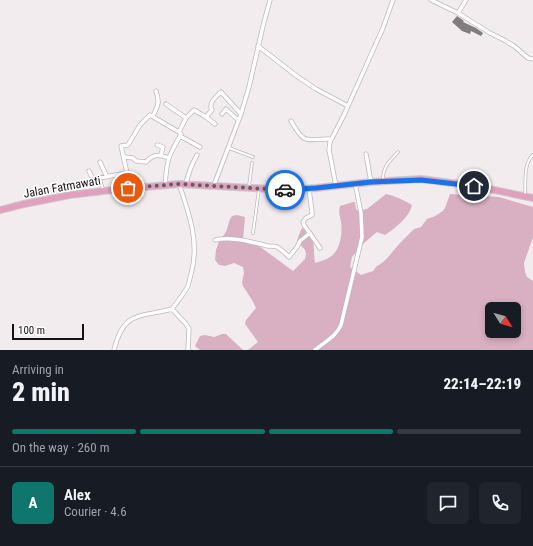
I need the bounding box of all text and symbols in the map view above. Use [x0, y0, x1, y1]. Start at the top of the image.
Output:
pin [457, 169, 491, 203]
courier [265, 170, 305, 210]
pin [111, 171, 145, 205]
street label: Jalan Fatmawati [22, 173, 102, 201]
icon: home [463, 175, 485, 197]
icon: bag [117, 177, 139, 199]
icon: car [274, 179, 296, 201]
north arrow [485, 302, 521, 338]
map controls [485, 302, 521, 338]
scale bar [12, 322, 84, 341]
text: 100 m [18, 324, 45, 337]
text: Arriving in [12, 362, 64, 377]
text: 22:14–22:19 [443, 375, 521, 393]
text: 2 min [12, 377, 70, 407]
text: On the way · 260 m [12, 440, 109, 455]
button: chat [427, 482, 469, 524]
button: phone [479, 482, 521, 524]
text: Alex [64, 486, 91, 504]
text: A [29, 494, 37, 512]
text: Courier · 4.6 [64, 504, 127, 519]

